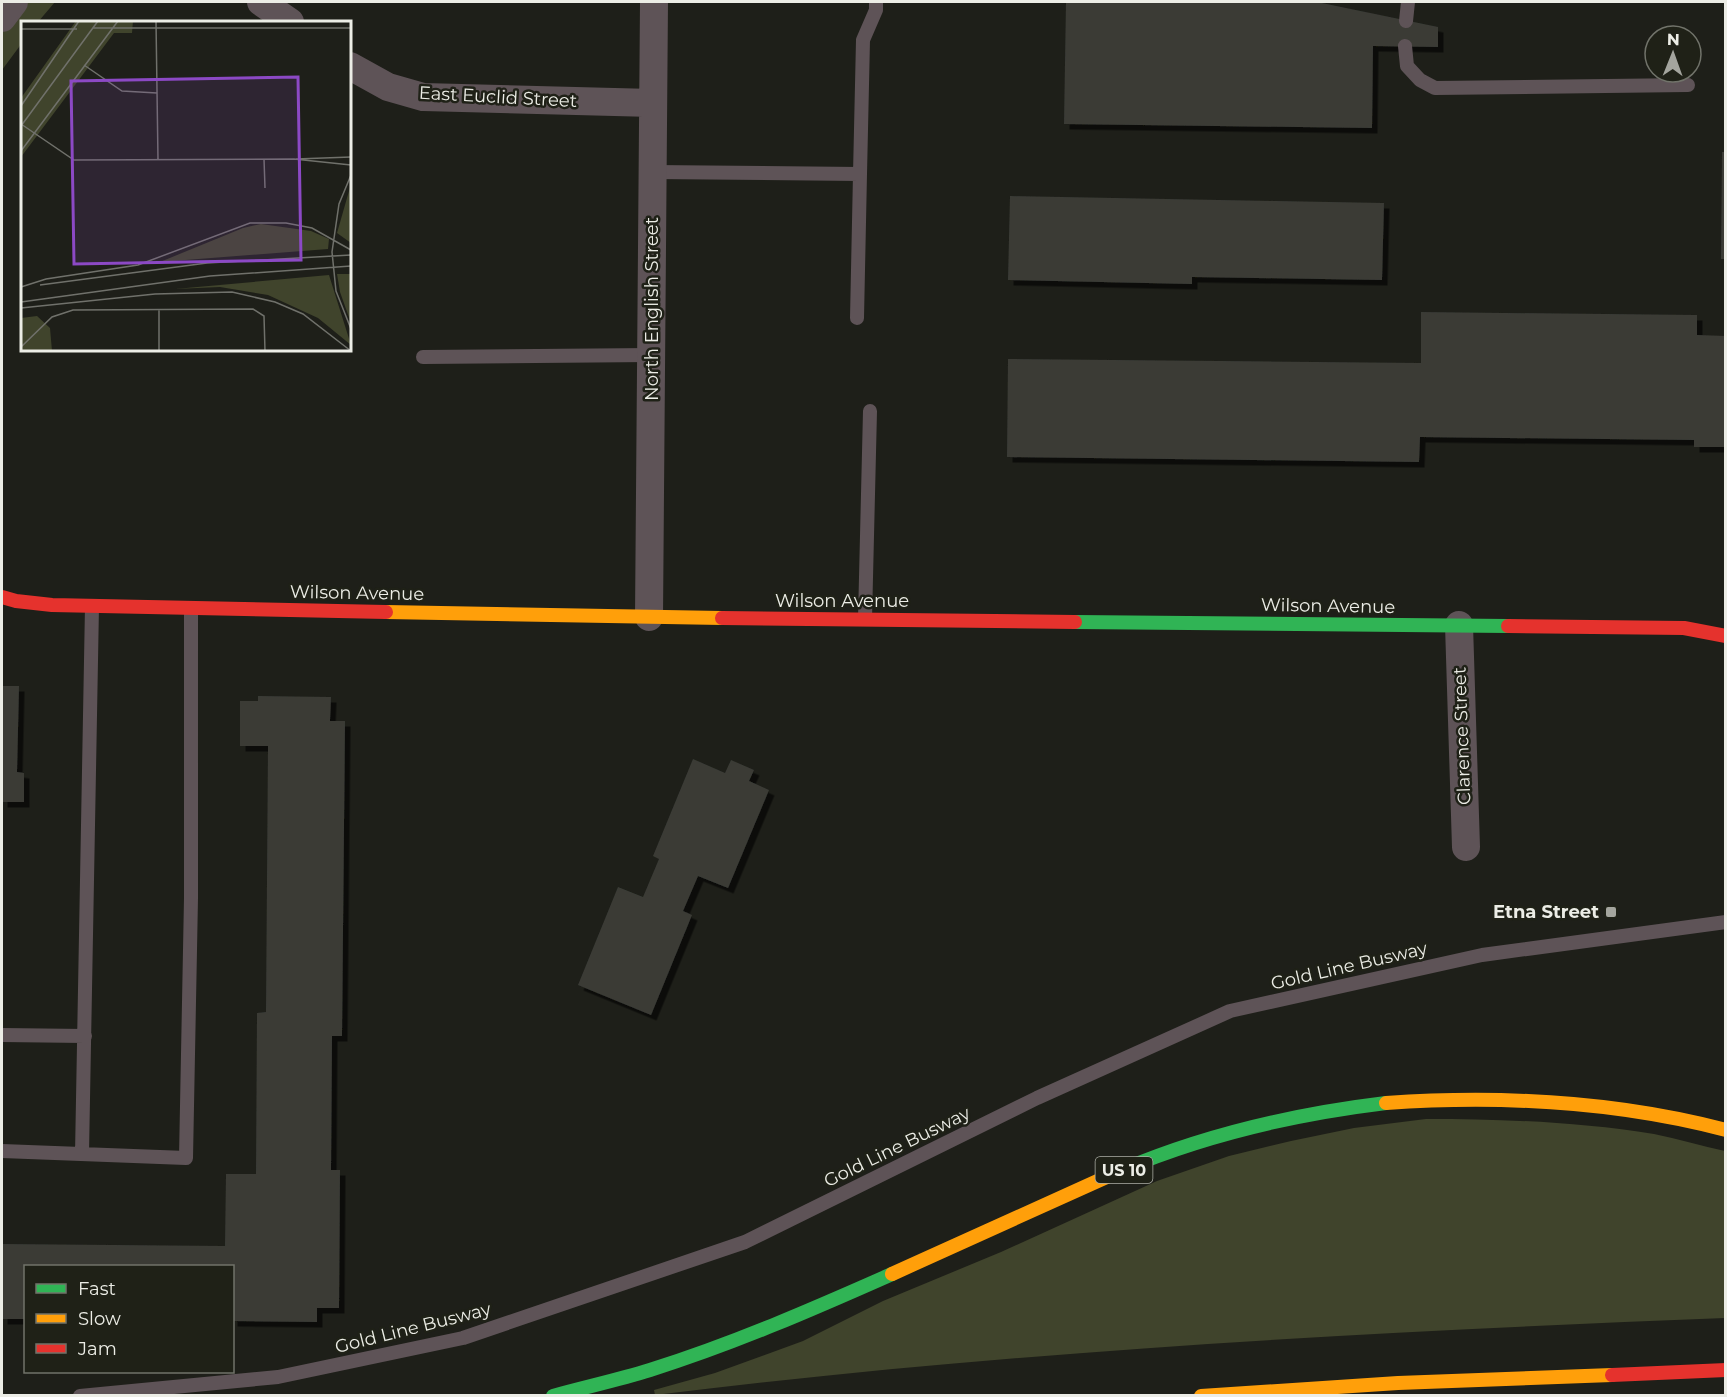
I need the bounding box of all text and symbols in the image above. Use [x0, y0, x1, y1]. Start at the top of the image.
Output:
inset map [21, 21, 351, 351]
north arrow [1643, 24, 1703, 84]
text: N [1667, 30, 1680, 49]
street label: East Euclid Street [418, 82, 578, 112]
street label: North English Street [641, 217, 663, 401]
street label: Wilson Avenue [290, 581, 424, 605]
street label: Wilson Avenue [775, 590, 909, 612]
street label: Wilson Avenue [1261, 594, 1395, 618]
street label: Clarence Street [1449, 667, 1475, 805]
place label: Etna Street [1493, 901, 1599, 923]
marker: Etna Street [1604, 905, 1618, 919]
street label: Gold Line Busway [1269, 937, 1430, 995]
street label: Gold Line Busway [820, 1102, 974, 1192]
road number: US 10 [1096, 1157, 1152, 1183]
legend [24, 1265, 234, 1373]
text: Fast [78, 1278, 116, 1300]
street label: Gold Line Busway [333, 1298, 493, 1358]
text: Slow [78, 1308, 121, 1330]
text: Jam [77, 1338, 117, 1360]

